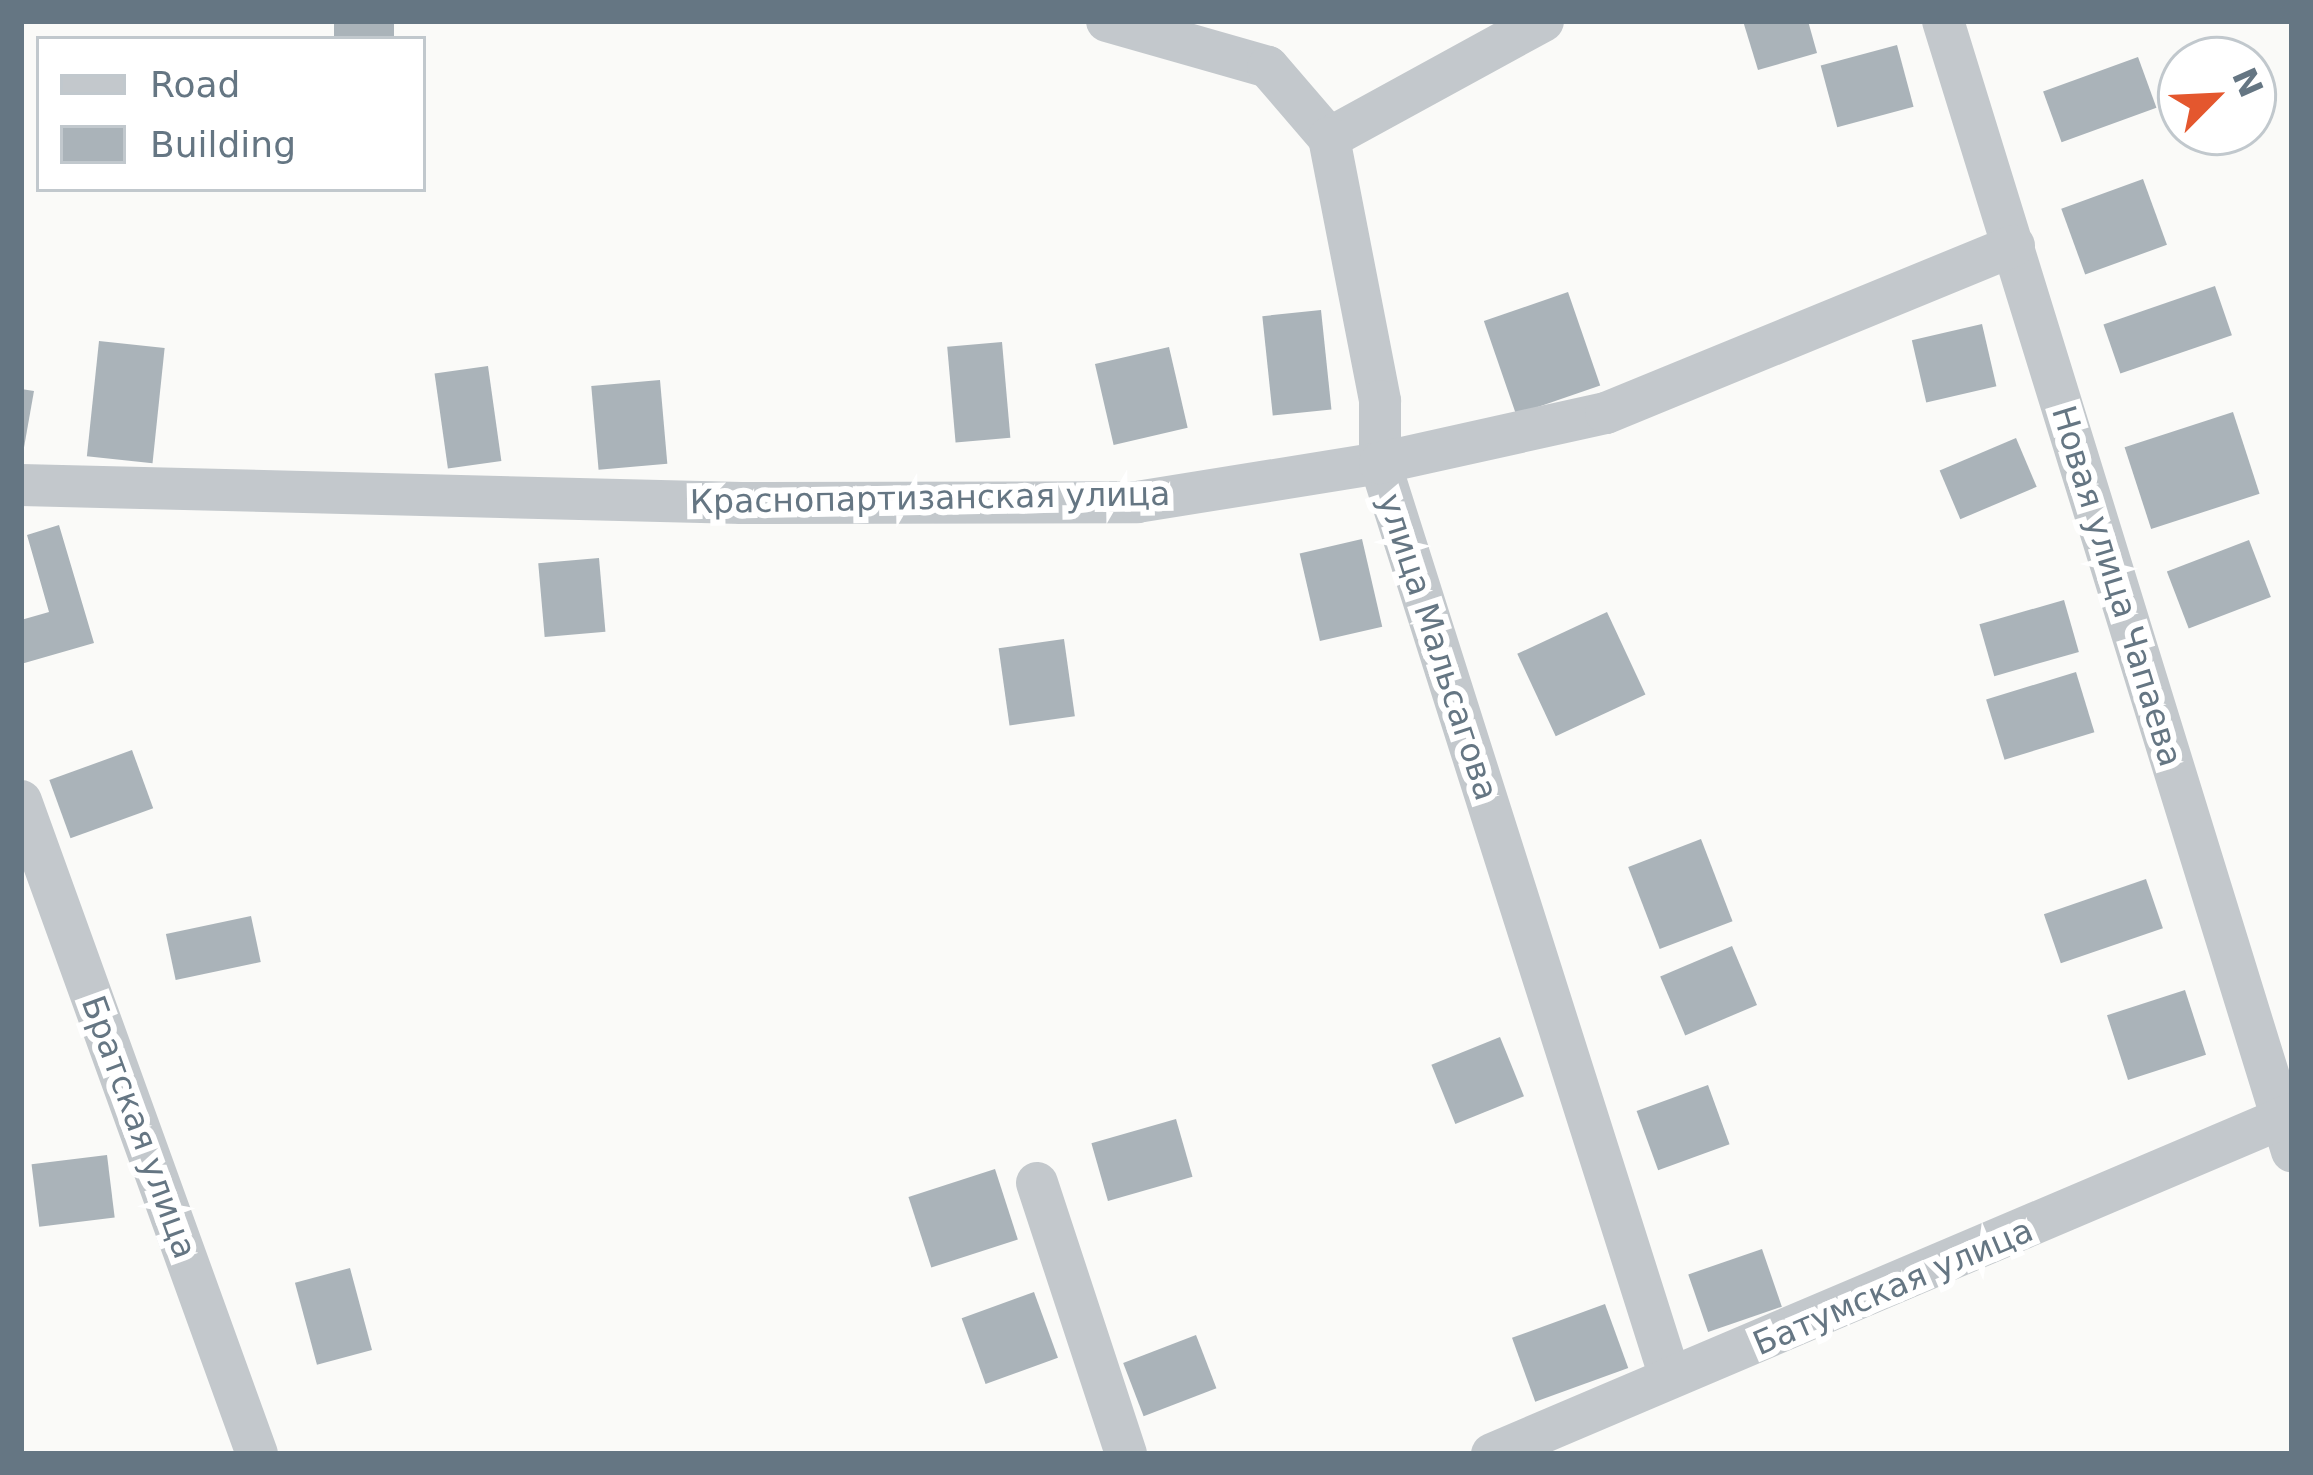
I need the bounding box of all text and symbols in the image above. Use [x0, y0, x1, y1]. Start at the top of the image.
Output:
legend [36, 36, 426, 192]
north arrow [2157, 36, 2277, 156]
text: N [2224, 62, 2271, 103]
text: Road [150, 64, 240, 105]
text: Building [150, 124, 296, 165]
street label: Новая улица Чапаева [2043, 401, 2191, 771]
street label: Краснопартизанская улица [689, 474, 1171, 522]
street label: улица Мальсагова [1370, 489, 1506, 805]
street label: Братская улица [73, 990, 205, 1264]
street label: Батумская улица [1747, 1210, 2039, 1364]

